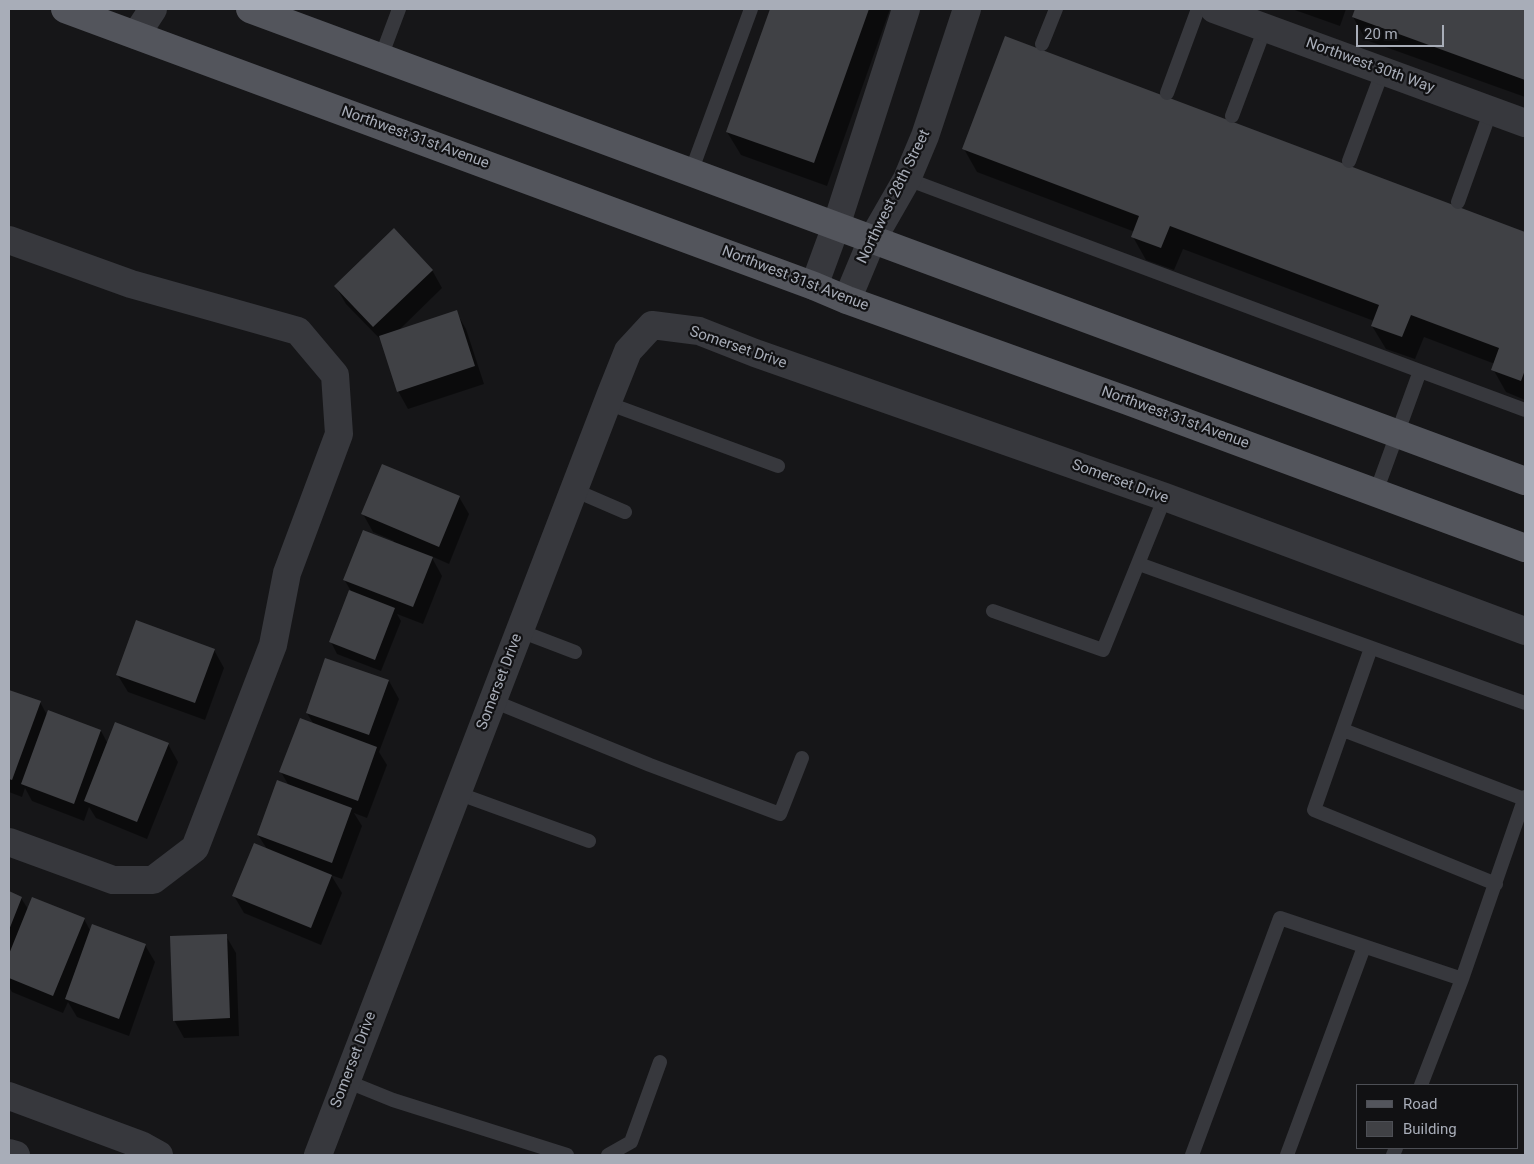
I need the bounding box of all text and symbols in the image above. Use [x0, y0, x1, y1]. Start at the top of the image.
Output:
scale bar [1359, 15, 1446, 47]
text: 20 m [1364, 25, 1398, 43]
street label: Northwest 30th Way [1303, 34, 1437, 98]
street label: Northwest 31st Avenue [339, 103, 491, 173]
street label: Northwest 28th Street [854, 127, 934, 267]
street label: Northwest 31st Avenue [719, 243, 871, 315]
street label: Somerset Drive [687, 323, 789, 373]
street label: Northwest 31st Avenue [1099, 383, 1251, 453]
street label: Somerset Drive [1069, 456, 1171, 508]
street label: Somerset Drive [473, 631, 527, 733]
street label: Somerset Drive [327, 1009, 381, 1111]
legend [1356, 1084, 1519, 1149]
text: Road [1403, 1095, 1437, 1113]
text: Building [1403, 1120, 1457, 1138]

